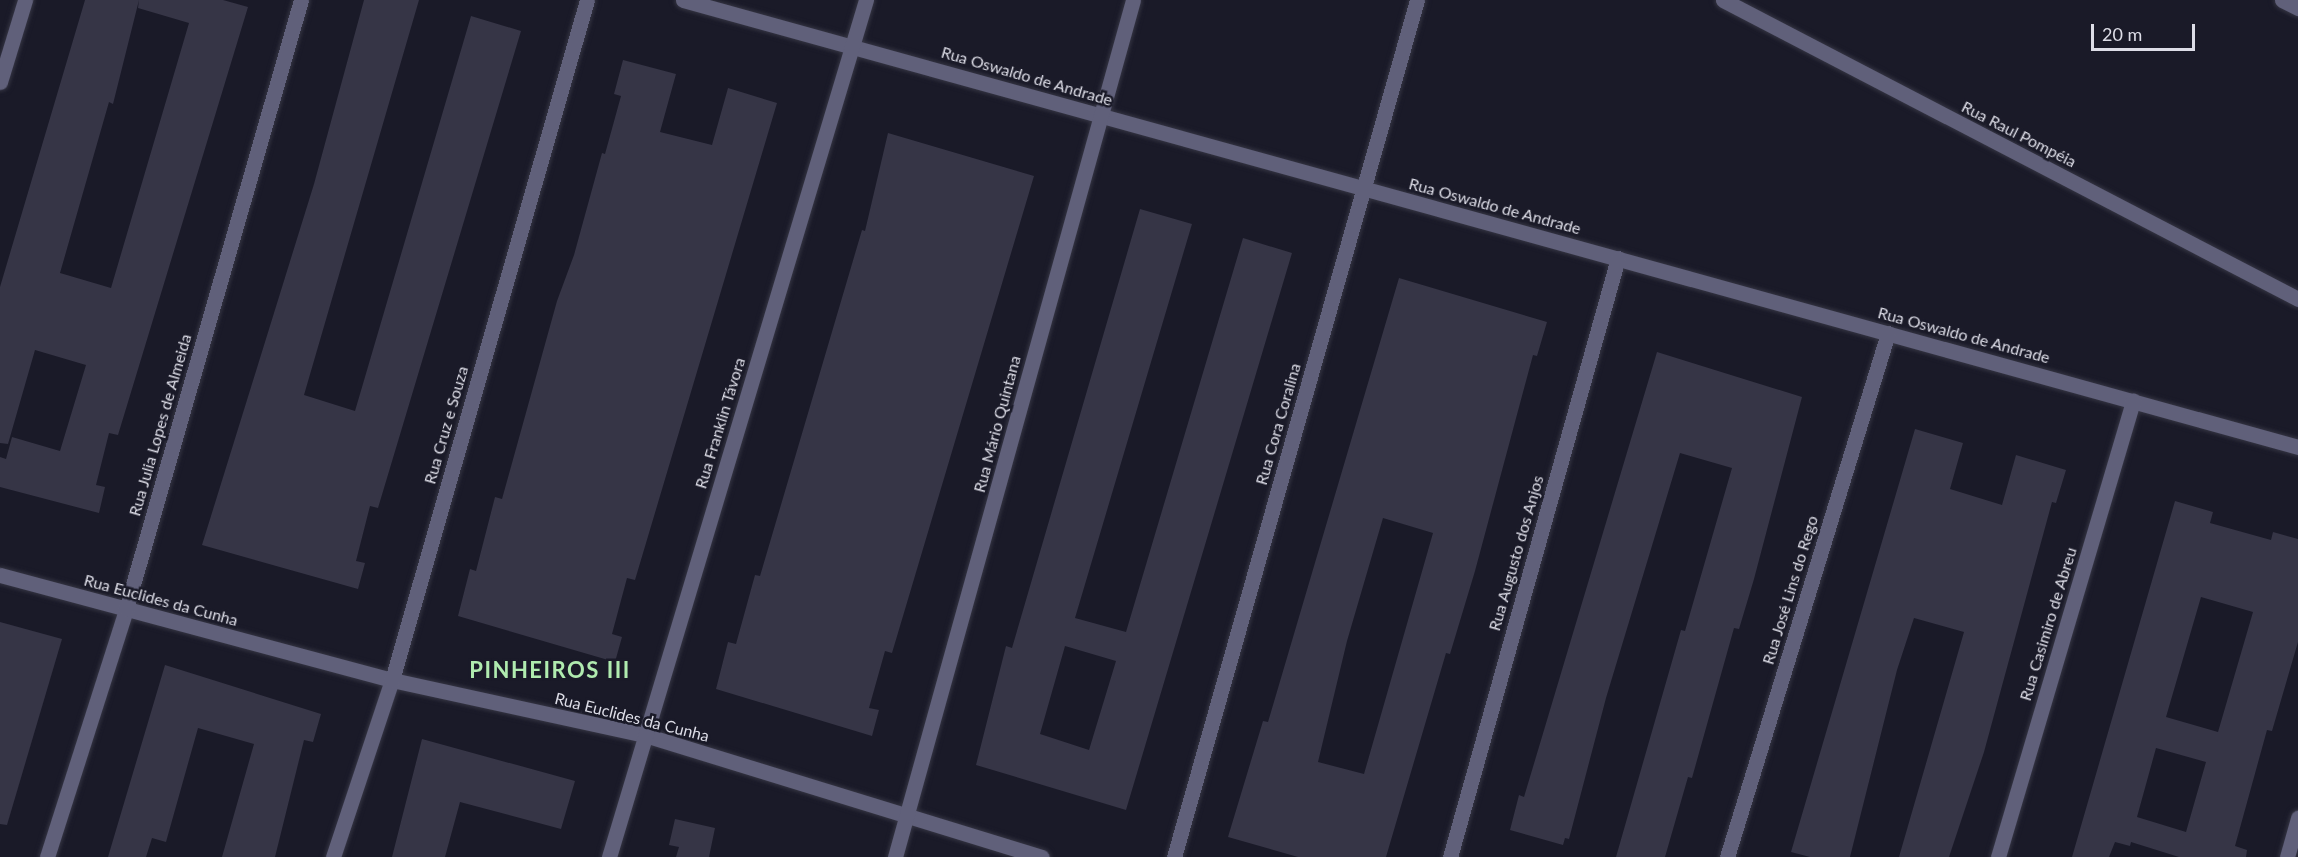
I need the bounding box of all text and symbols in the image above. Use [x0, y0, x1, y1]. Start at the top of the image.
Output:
scale bar [2094, 12, 2198, 50]
text: 20 m [2102, 23, 2142, 45]
street label: Rua Oswaldo de Andrade [939, 42, 1115, 110]
street label: Rua Raul Pompéia [1959, 97, 2079, 171]
street label: Rua Oswaldo de Andrade [1407, 174, 1583, 238]
street label: Rua Oswaldo de Andrade [1876, 303, 2052, 367]
street label: Rua Julia Lopes de Almeida [125, 331, 195, 519]
street label: Rua Mário Quintana [969, 353, 1025, 495]
street label: Rua Franklin Távora [691, 355, 749, 491]
street label: Rua Cora Coralina [1251, 361, 1305, 487]
street label: Rua Cruz e Souza [420, 364, 472, 486]
street label: Rua Augusto dos Anjos [1484, 473, 1548, 633]
street label: Rua José Lins do Rego [1758, 513, 1822, 667]
street label: Rua Casimiro de Abreu [2015, 545, 2081, 703]
street label: Rua Euclides da Cunha [82, 570, 240, 630]
district label: PINHEIROS III [469, 657, 631, 683]
street label: Rua Euclides da Cunha [553, 689, 711, 745]

